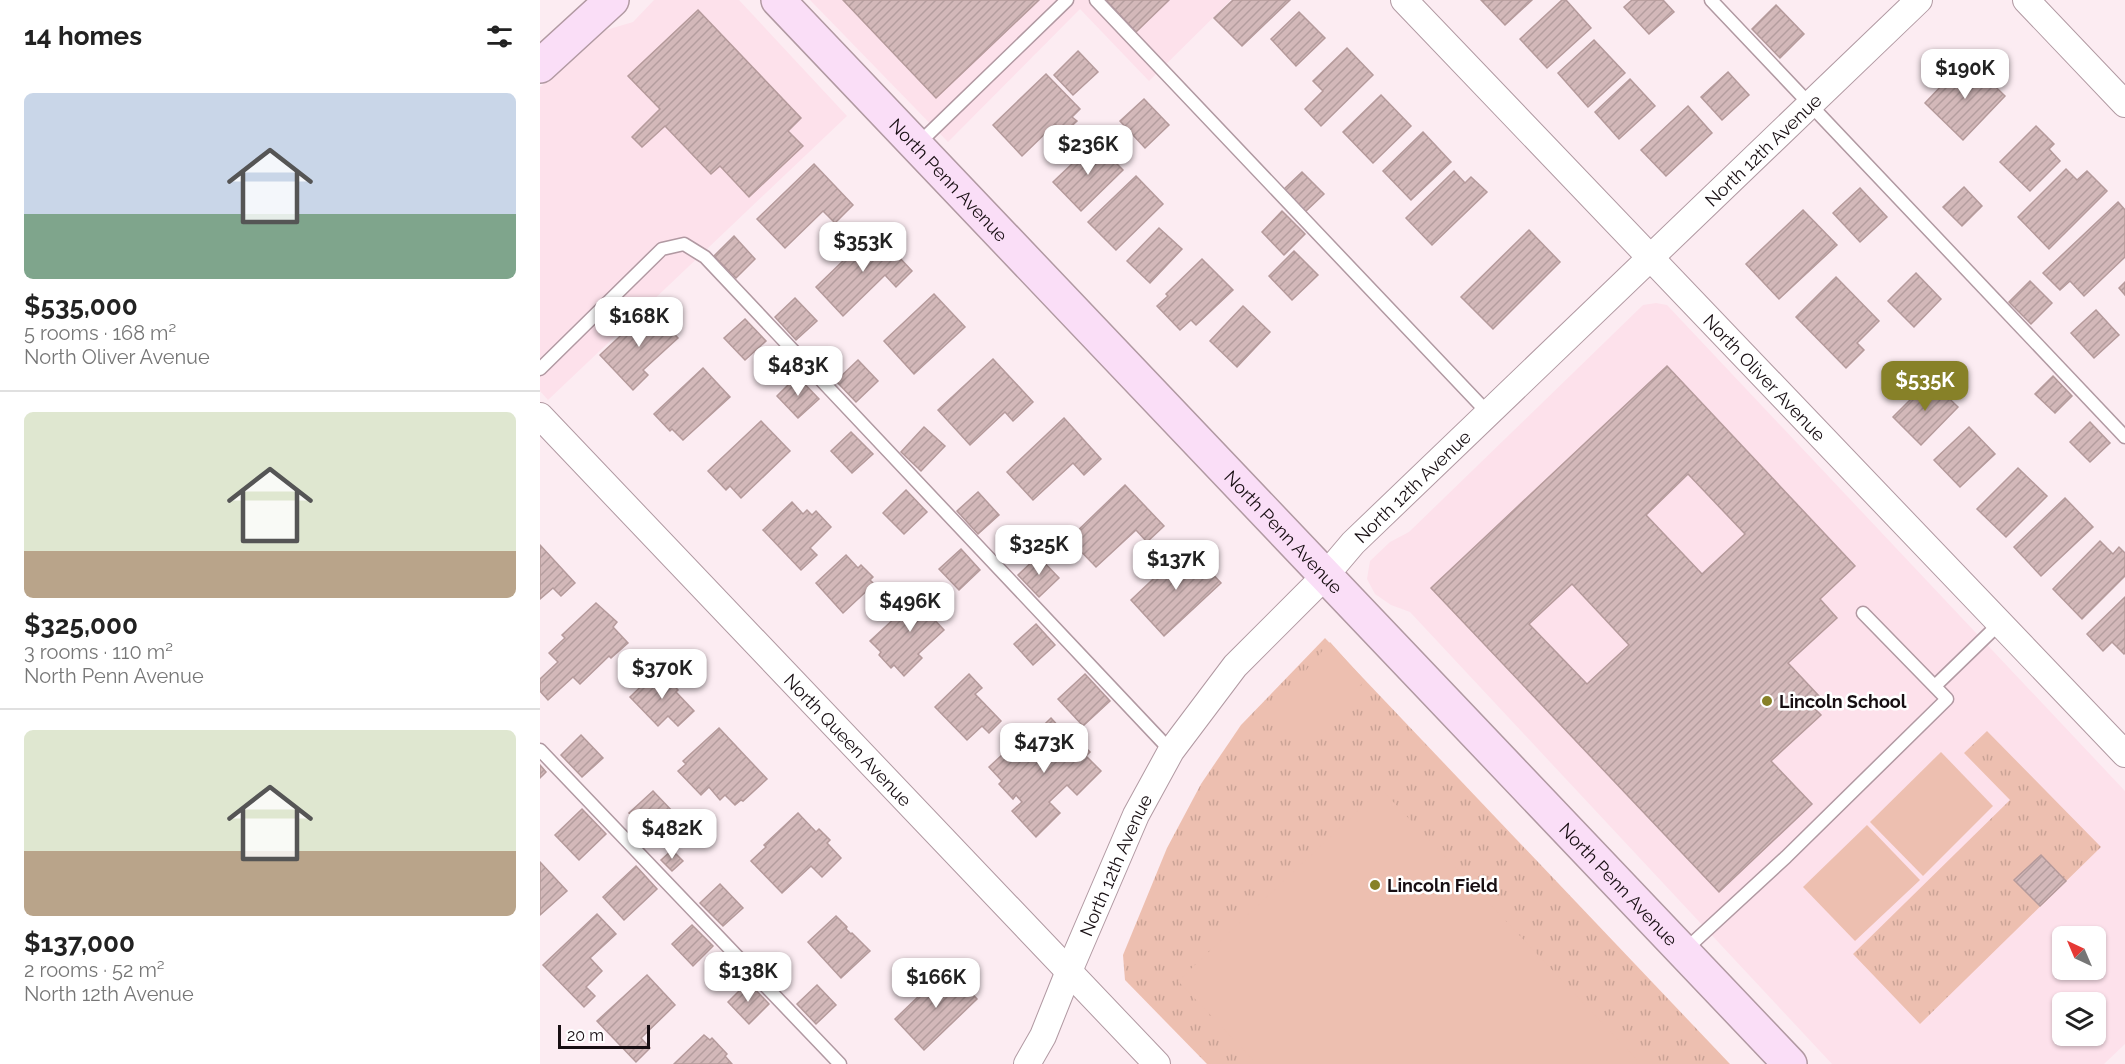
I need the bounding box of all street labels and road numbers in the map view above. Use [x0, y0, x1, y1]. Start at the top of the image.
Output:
street label: North 12th Avenue [1701, 89, 1826, 210]
street label: North Penn Avenue [886, 114, 1013, 246]
street label: North Oliver Avenue [1699, 310, 1830, 445]
street label: North 12th Avenue [1350, 425, 1475, 547]
street label: North Penn Avenue [1220, 466, 1348, 598]
street label: North Queen Avenue [780, 669, 916, 811]
street label: North 12th Avenue [1075, 790, 1156, 939]
street label: North Penn Avenue [1555, 818, 1682, 950]

